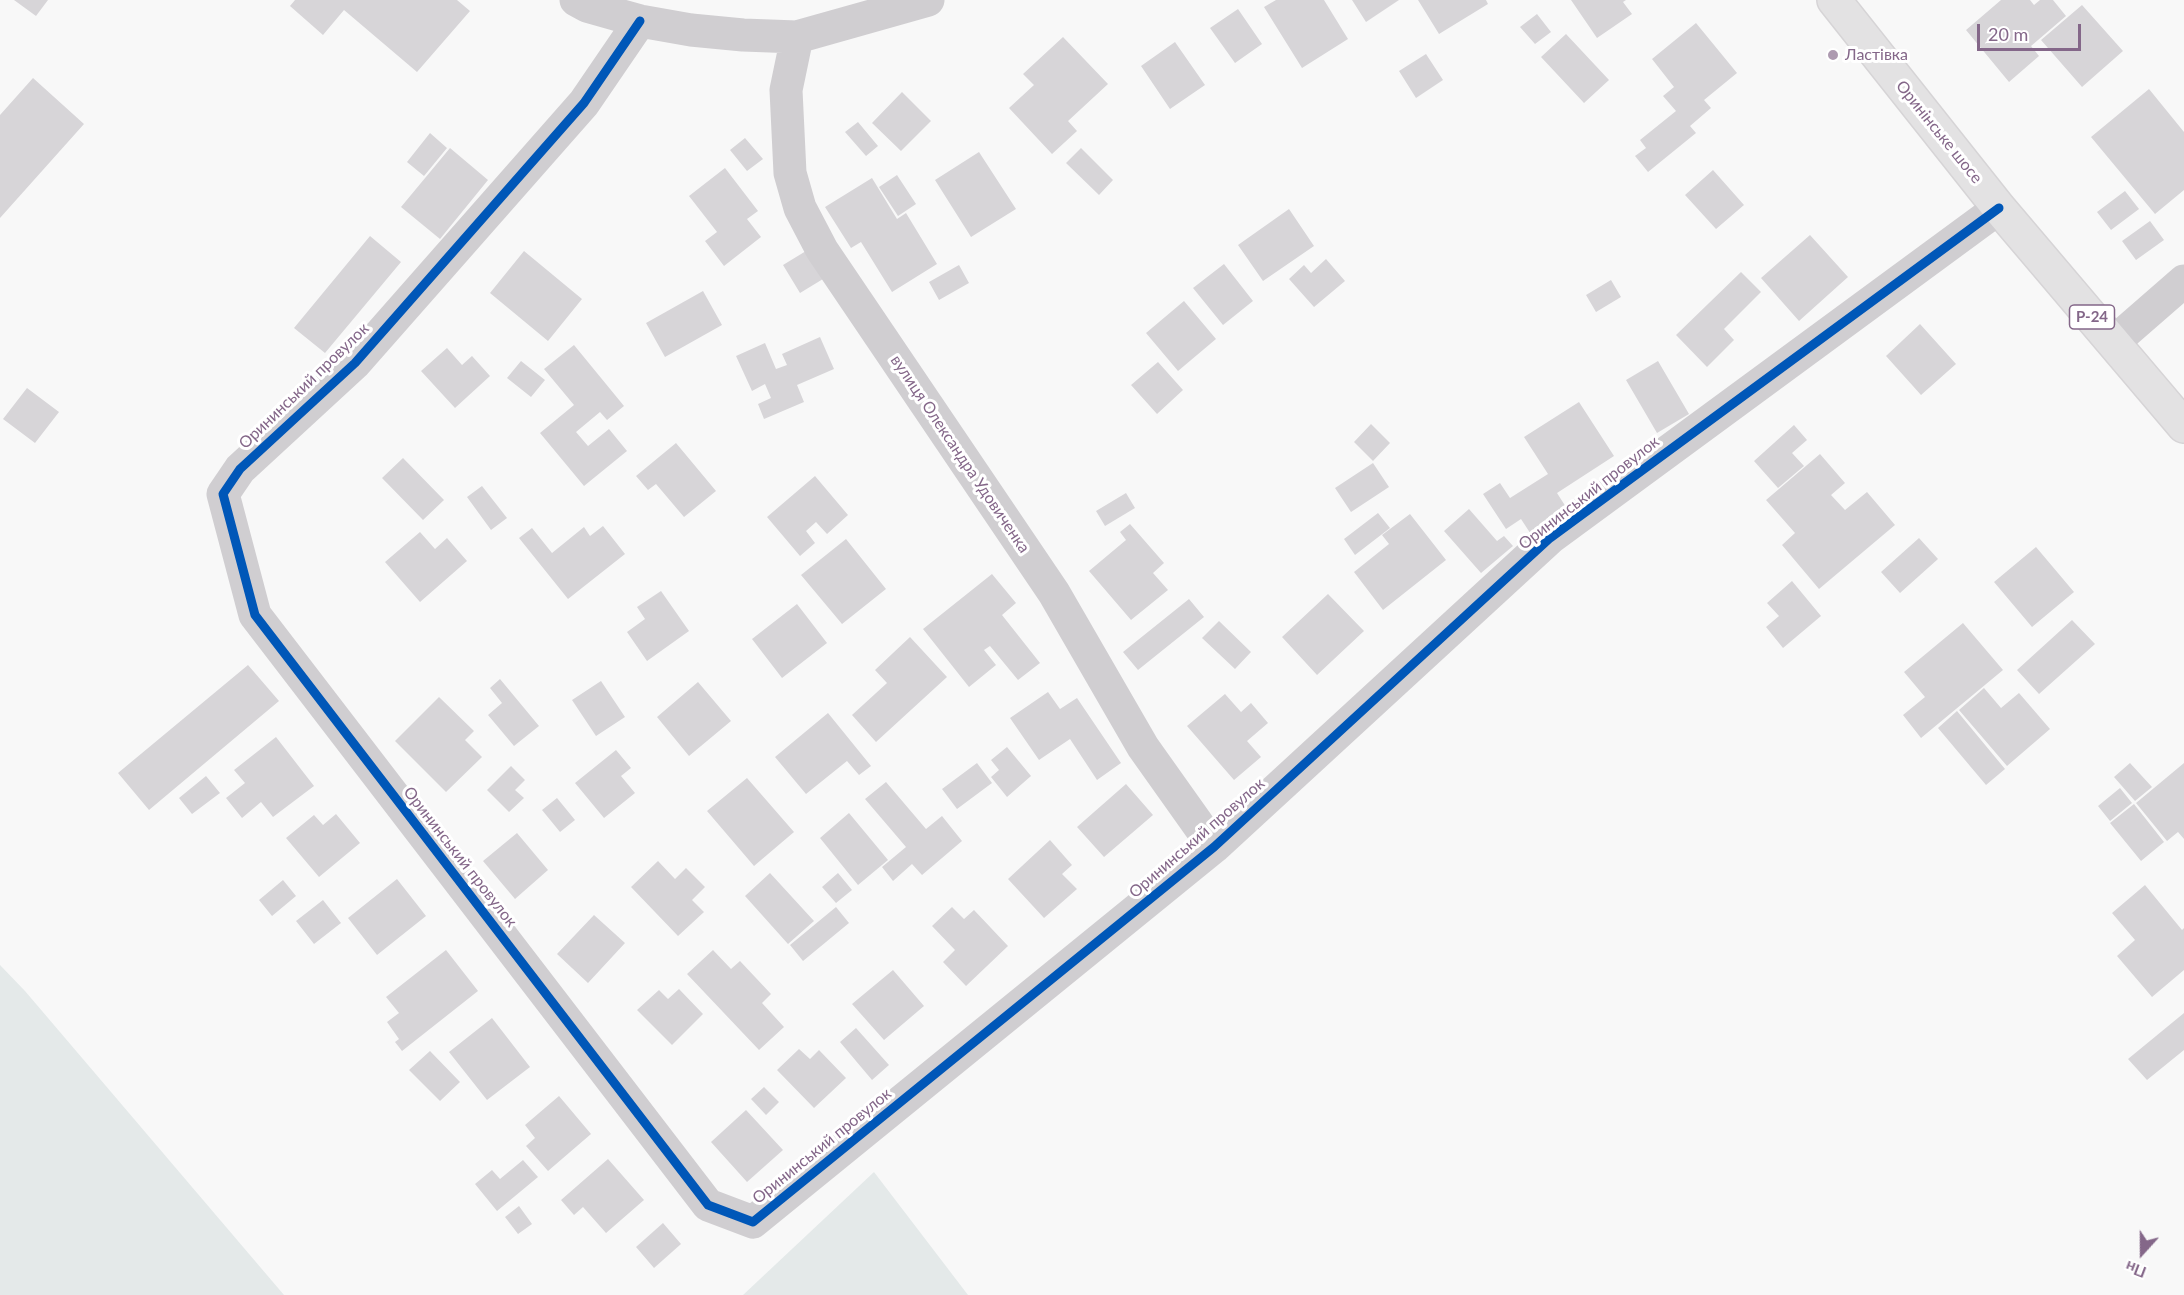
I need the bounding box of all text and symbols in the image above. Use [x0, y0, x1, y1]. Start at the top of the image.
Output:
scale bar [1980, 12, 2084, 50]
text: 20 m [1988, 23, 2028, 45]
place label: Ластівка [1845, 45, 1908, 65]
marker: Ластівка [1826, 48, 1840, 62]
street label: Оринінське шосе [1892, 77, 1986, 187]
road number: Р-24 [2070, 305, 2114, 329]
street label: Орининський провулок [235, 319, 373, 453]
street label: вулиця Олександра Удовиченка [886, 351, 1034, 557]
street label: Орининський провулок [1515, 432, 1663, 554]
street label: Орининський провулок [1125, 774, 1269, 902]
street label: Орининський провулок [399, 783, 521, 931]
street label: Орининський провулок [749, 1084, 895, 1208]
north arrow [2112, 1223, 2172, 1283]
text: Пн [2122, 1258, 2149, 1283]

